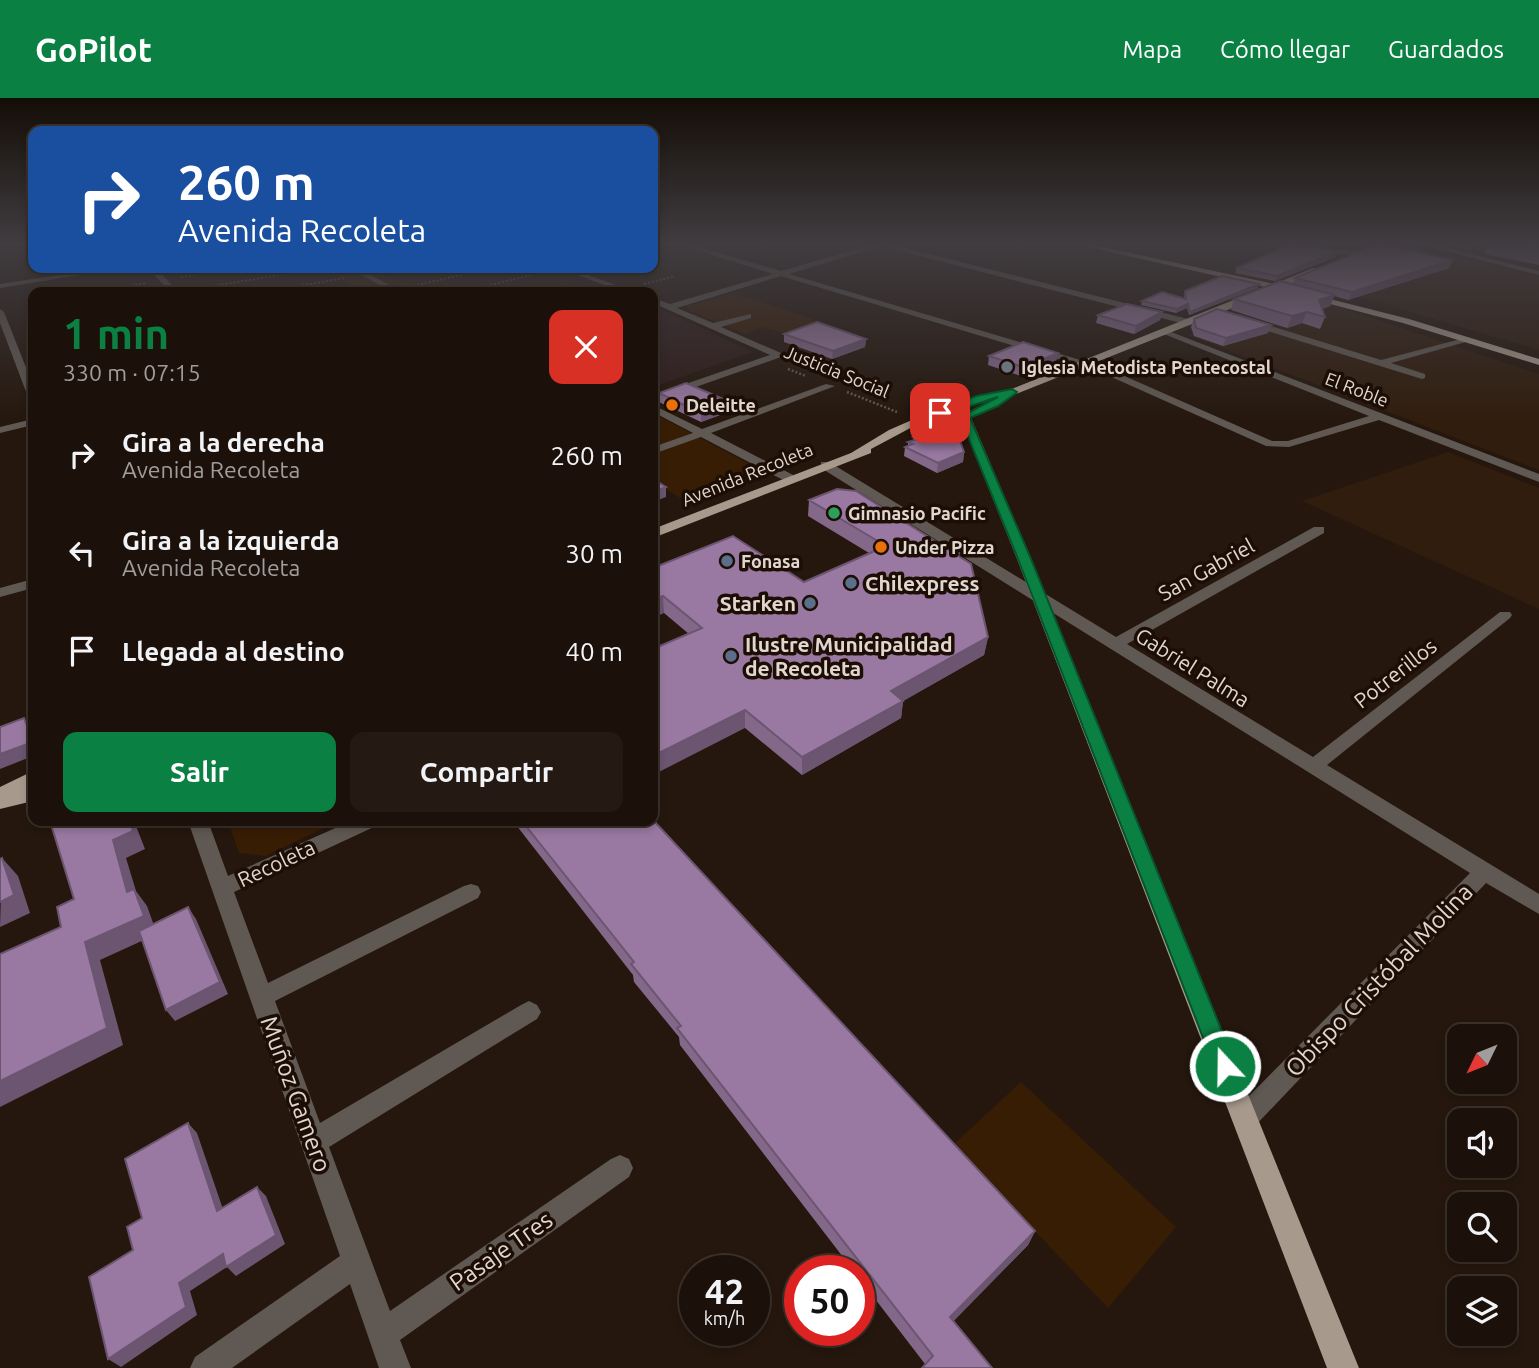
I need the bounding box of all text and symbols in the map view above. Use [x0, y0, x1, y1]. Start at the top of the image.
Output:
text: GoPilot [35, 31, 152, 68]
text: Mapa [1122, 36, 1182, 63]
text: Cómo llegar [1220, 36, 1350, 63]
text: Guardados [1388, 36, 1504, 63]
icon: right [63, 154, 154, 245]
text: 260 m [178, 154, 315, 209]
text: Avenida Recoleta [178, 212, 426, 248]
text: 1 min [63, 310, 169, 357]
button: close [549, 310, 623, 384]
street label: Justicia Social [782, 341, 893, 401]
place label: Iglesia Metodista Pentecostal [1021, 357, 1272, 377]
marker: Iglesia Metodista Pentecostal [999, 359, 1015, 375]
text: 330 m · 07:15 [63, 360, 201, 385]
street label: El Roble [1323, 368, 1391, 410]
pin [910, 383, 970, 443]
icon: arrive [921, 394, 959, 432]
place label: Deleitte [686, 395, 756, 415]
marker: Deleitte [664, 397, 680, 413]
text: Gira a la derecha [122, 428, 325, 457]
icon: right [63, 436, 101, 474]
street label: Avenida Recoleta [679, 439, 815, 509]
text: 260 m [551, 441, 623, 470]
text: Avenida Recoleta [122, 457, 300, 482]
place label: Gimnasio Pacific [848, 503, 986, 523]
marker: Gimnasio Pacific [826, 505, 842, 521]
text: Gira a la izquierda [122, 526, 340, 555]
street label: San Gabriel [1154, 533, 1258, 605]
icon: left [63, 534, 101, 572]
place label: Under Pizza [895, 537, 995, 557]
text: 30 m [565, 539, 623, 568]
marker: Under Pizza [873, 539, 889, 555]
place label: Fonasa [741, 551, 800, 571]
marker: Fonasa [719, 553, 735, 569]
text: Avenida Recoleta [122, 555, 300, 580]
place label: Chilexpress [865, 571, 979, 595]
marker: Chilexpress [843, 575, 859, 591]
place label: Starken [720, 591, 796, 615]
marker: Starken [802, 595, 818, 611]
street label: Gabriel Palma [1132, 622, 1254, 712]
icon: arrive [63, 632, 101, 670]
place label: Ilustre Municipalidad de Recoleta [745, 632, 952, 680]
street label: Potrerillos [1349, 633, 1441, 713]
text: Llegada al destino [122, 637, 345, 666]
text: 40 m [565, 637, 623, 666]
marker: Ilustre Municipalidad de Recoleta [723, 648, 739, 664]
button: Salir [63, 732, 336, 812]
button: Compartir [350, 732, 623, 812]
street label: Recoleta [233, 835, 319, 891]
street label: Obispo Cristóbal Molina [1280, 878, 1478, 1082]
street label: Muñoz Gamero [255, 1012, 337, 1176]
north arrow [1447, 1024, 1517, 1094]
map controls [1447, 1024, 1517, 1346]
position arrow [1188, 1029, 1262, 1103]
button: sound [1447, 1108, 1517, 1178]
button: search [1447, 1192, 1517, 1262]
street label: Pasaje Tres [444, 1206, 558, 1296]
speed limit sign: 50 [784, 1255, 875, 1346]
text: 42 [705, 1271, 744, 1311]
button: layers [1447, 1276, 1517, 1346]
text: km/h [704, 1308, 745, 1328]

